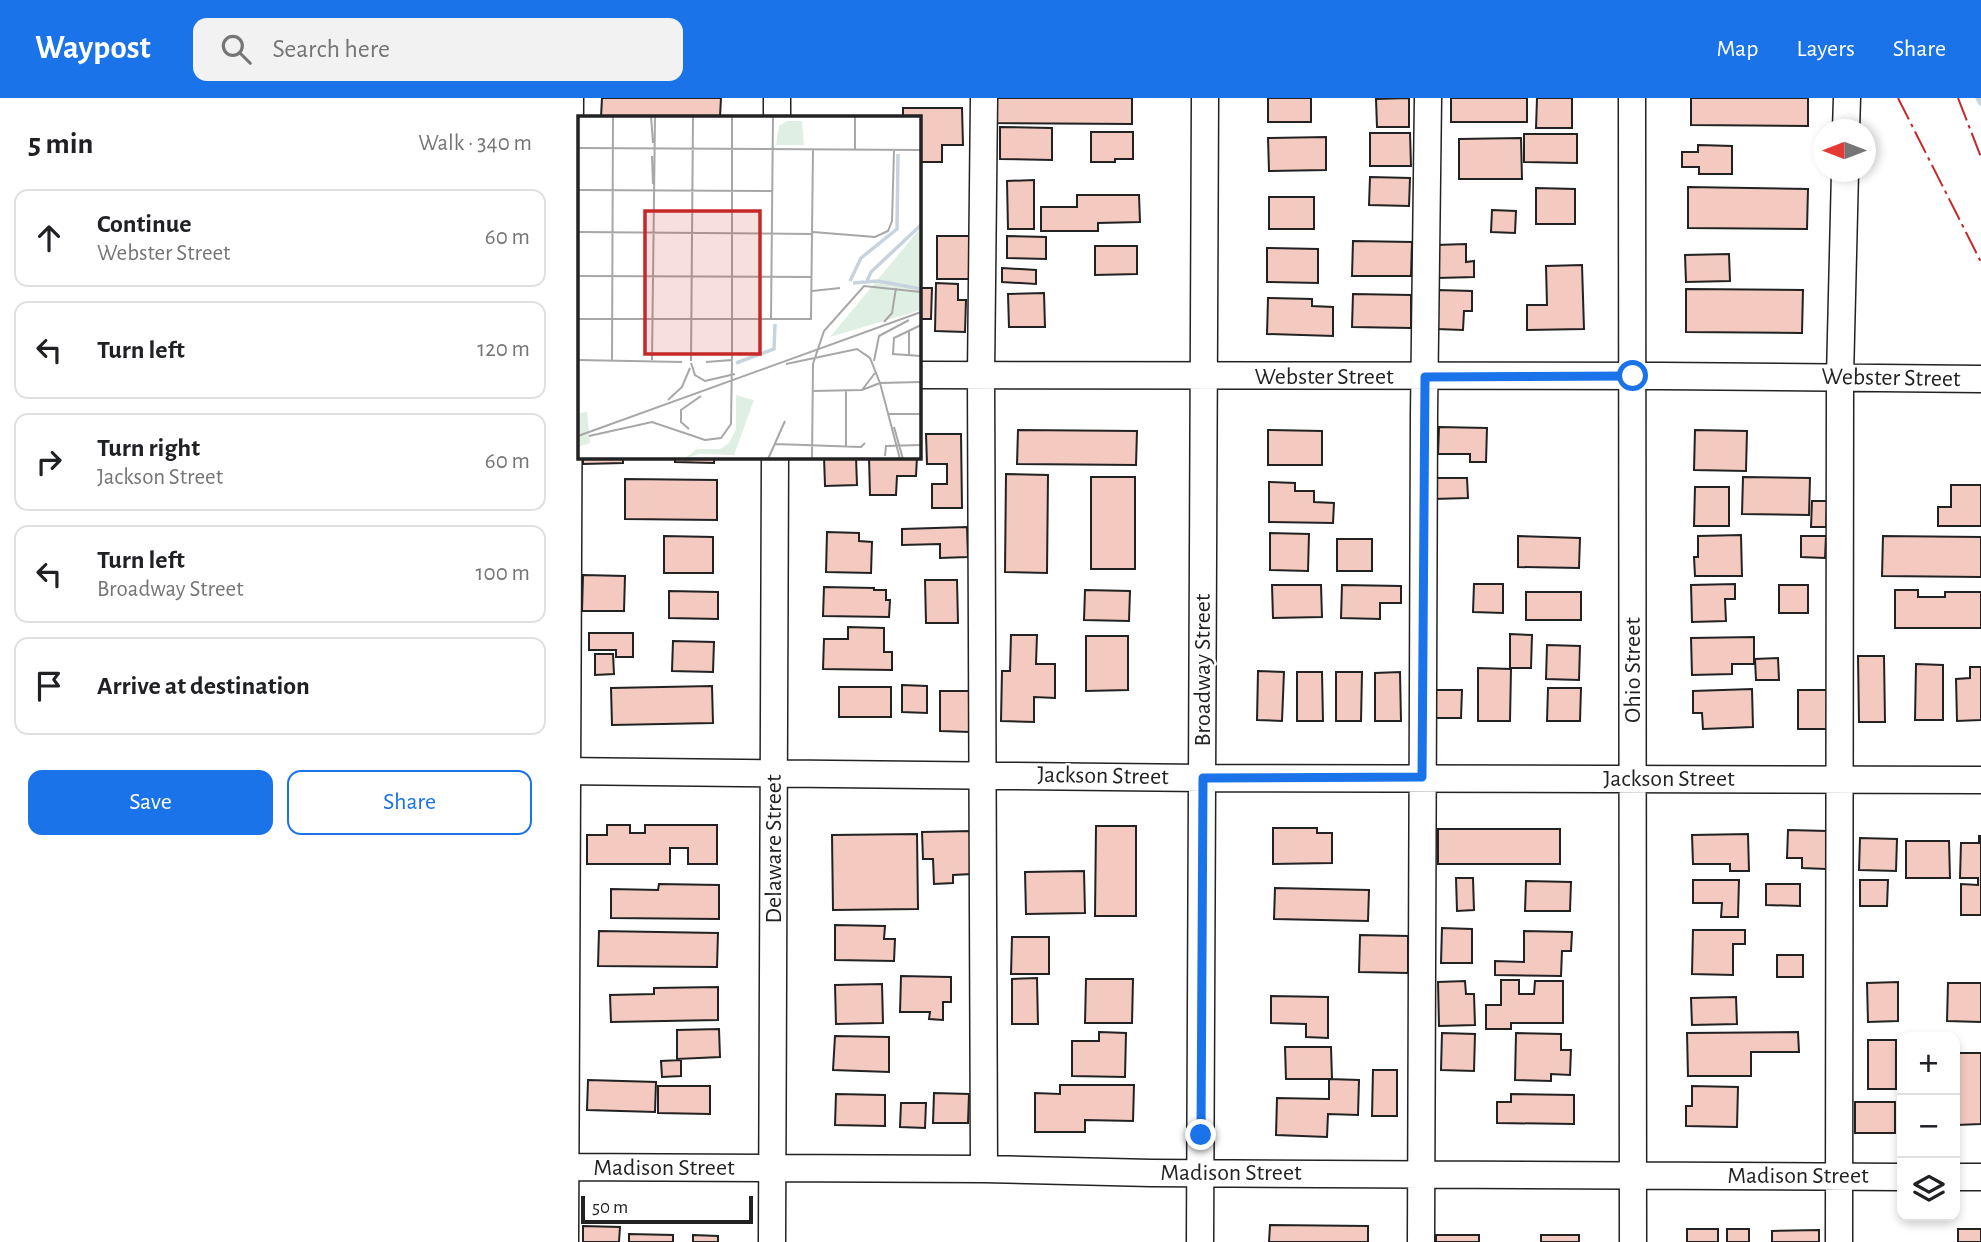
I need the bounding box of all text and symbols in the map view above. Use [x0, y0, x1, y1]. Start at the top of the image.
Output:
search box [193, 18, 683, 81]
icon: search [217, 30, 255, 68]
text: Waypost [35, 32, 151, 65]
text: Search here [273, 36, 390, 62]
text: Map [1716, 37, 1758, 61]
text: Layers [1796, 37, 1855, 61]
text: Share [1893, 37, 1946, 61]
inset map [578, 116, 920, 458]
north arrow [1813, 119, 1876, 182]
text: 5 min [28, 129, 93, 159]
text: Walk · 340 m [418, 132, 532, 155]
text: Continue [97, 211, 192, 237]
icon: ahead [30, 219, 68, 257]
text: 60 m [485, 226, 530, 249]
text: Webster Street [97, 242, 230, 265]
icon: left [30, 331, 68, 369]
text: Turn left [97, 337, 185, 363]
text: 120 m [477, 338, 530, 361]
route start [1617, 360, 1648, 391]
street label: Webster Street [1254, 365, 1394, 389]
street label: Webster Street [1821, 365, 1961, 391]
text: Turn right [97, 435, 200, 461]
icon: right [30, 443, 68, 481]
text: 60 m [485, 450, 530, 473]
text: Jackson Street [97, 466, 223, 489]
text: Turn left [97, 547, 185, 573]
icon: left [30, 555, 68, 593]
text: 100 m [476, 562, 530, 585]
text: Broadway Street [97, 578, 244, 601]
street label: Broadway Street [1191, 593, 1215, 746]
street label: Ohio Street [1621, 617, 1645, 723]
icon: arrive [30, 667, 68, 705]
text: Arrive at destination [97, 673, 310, 699]
street label: Jackson Street [1037, 763, 1169, 789]
street label: Jackson Street [1603, 767, 1735, 791]
button: Save [28, 770, 273, 835]
button: Share [287, 770, 532, 835]
street label: Delaware Street [762, 774, 786, 924]
map controls [1897, 1032, 1960, 1221]
button: + [1897, 1032, 1960, 1095]
button: − [1897, 1095, 1960, 1158]
route end [1185, 1119, 1216, 1150]
street label: Madison Street [593, 1156, 735, 1180]
button: layers [1897, 1158, 1960, 1221]
street label: Madison Street [1160, 1161, 1302, 1185]
street label: Madison Street [1727, 1164, 1869, 1188]
scale bar [581, 1193, 752, 1225]
text: 50 m [592, 1198, 628, 1217]

